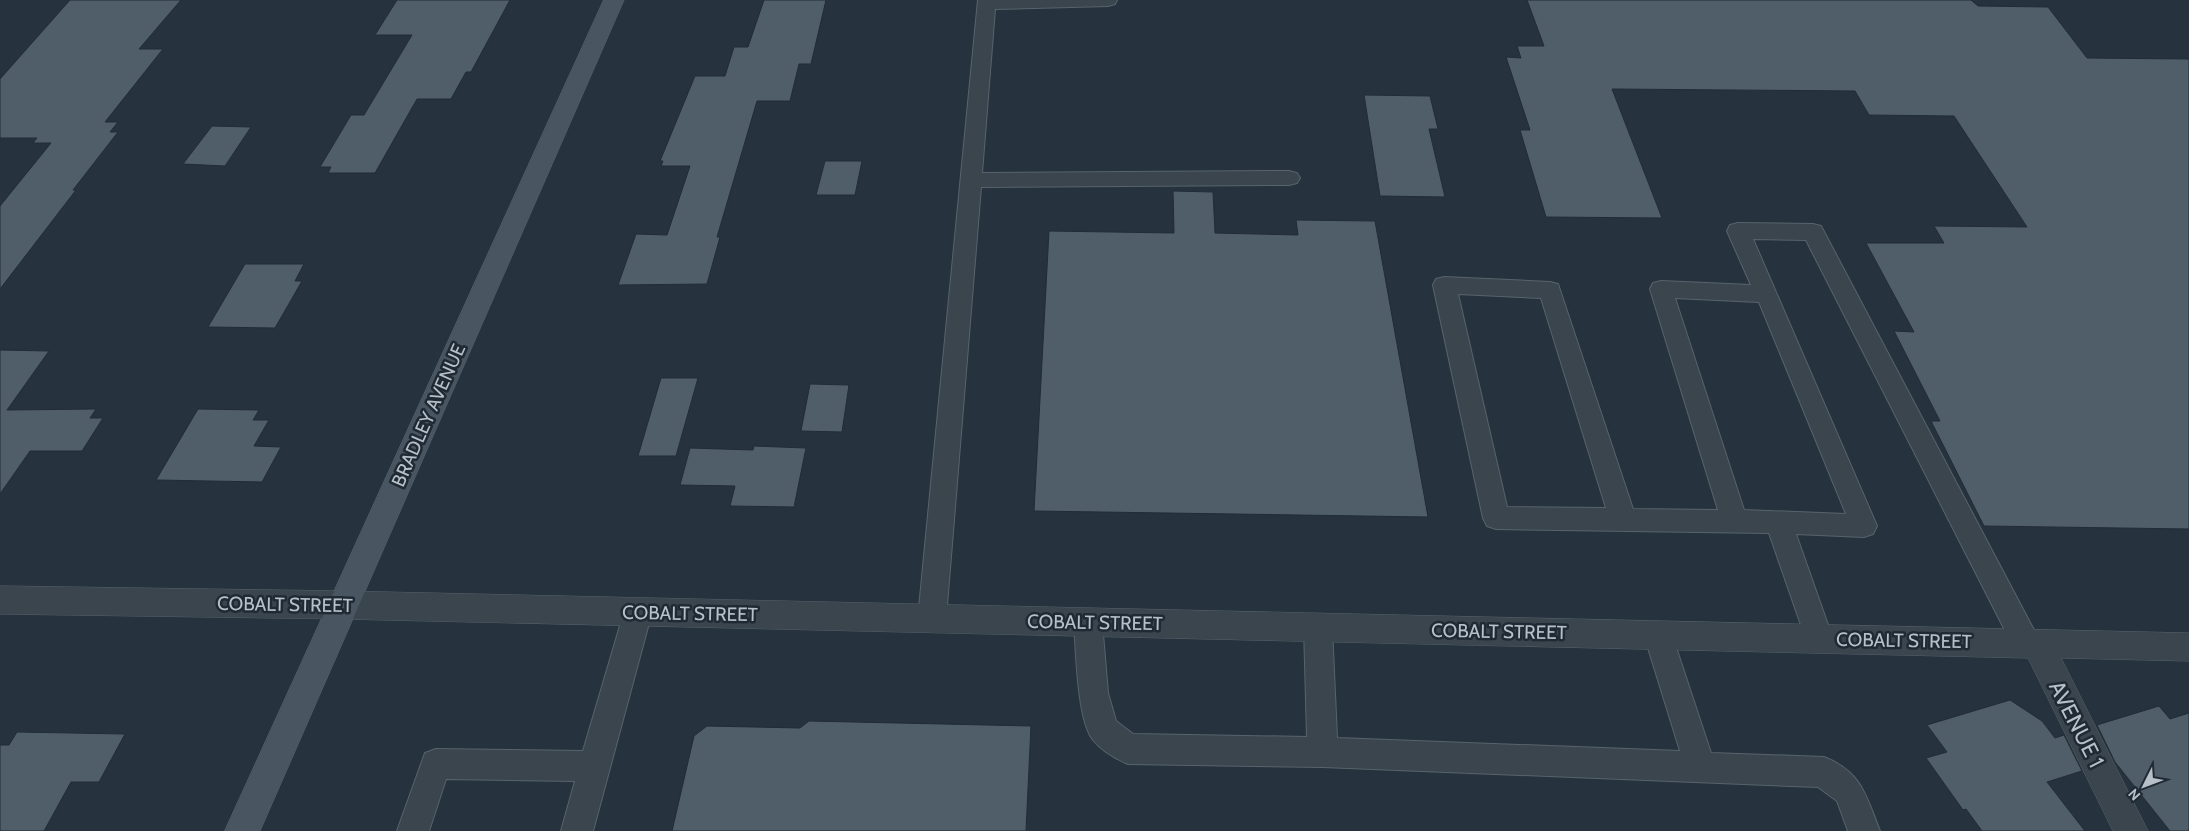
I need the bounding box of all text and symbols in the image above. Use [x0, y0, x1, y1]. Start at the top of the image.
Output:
street label: BRADLEY AVENUE [387, 340, 470, 490]
street label: COBALT STREET [217, 592, 353, 617]
street label: COBALT STREET [622, 601, 758, 626]
street label: COBALT STREET [1027, 610, 1163, 635]
street label: COBALT STREET [1431, 619, 1567, 644]
street label: COBALT STREET [1836, 628, 1972, 653]
street label: AVENUE 1 [2043, 676, 2110, 772]
north arrow [2119, 761, 2169, 811]
text: N [2124, 785, 2144, 804]

